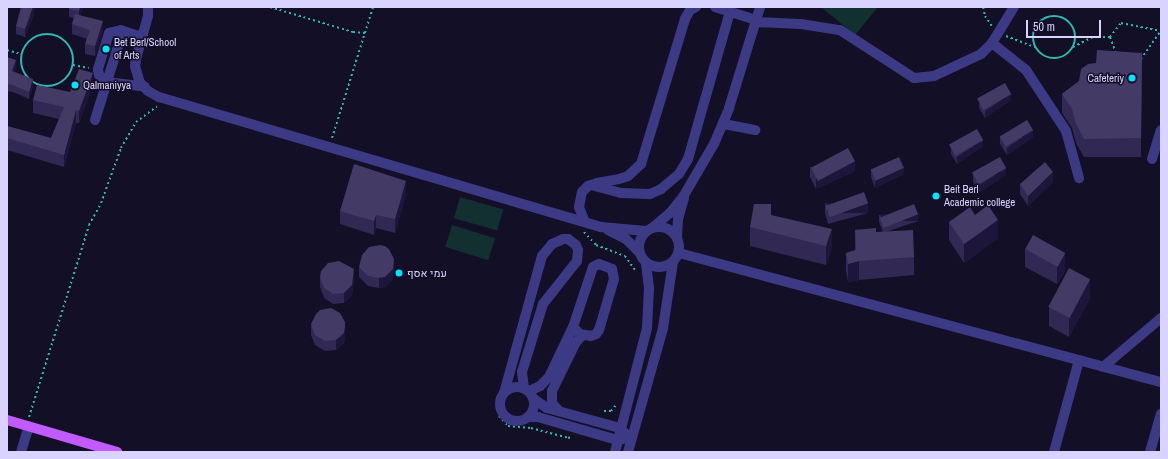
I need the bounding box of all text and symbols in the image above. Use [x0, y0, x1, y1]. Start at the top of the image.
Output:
scale bar [1028, 12, 1103, 38]
text: 50 m [1033, 19, 1055, 35]
place label: Bet Berl/School of Arts [114, 36, 176, 62]
marker: Bet Berl/School of Arts [101, 44, 111, 54]
place label: Cafeteriy [1087, 71, 1124, 85]
marker: Cafeteriy [1127, 73, 1137, 83]
place label: Qalmaniyya [83, 78, 131, 92]
marker: Qalmaniyya [70, 80, 80, 90]
place label: Beit Berl Academic college [944, 183, 1015, 209]
marker: Beit Berl Academic college [931, 191, 941, 201]
place label: עמי אסף [407, 266, 447, 280]
marker: עמי אסף [394, 268, 404, 278]

